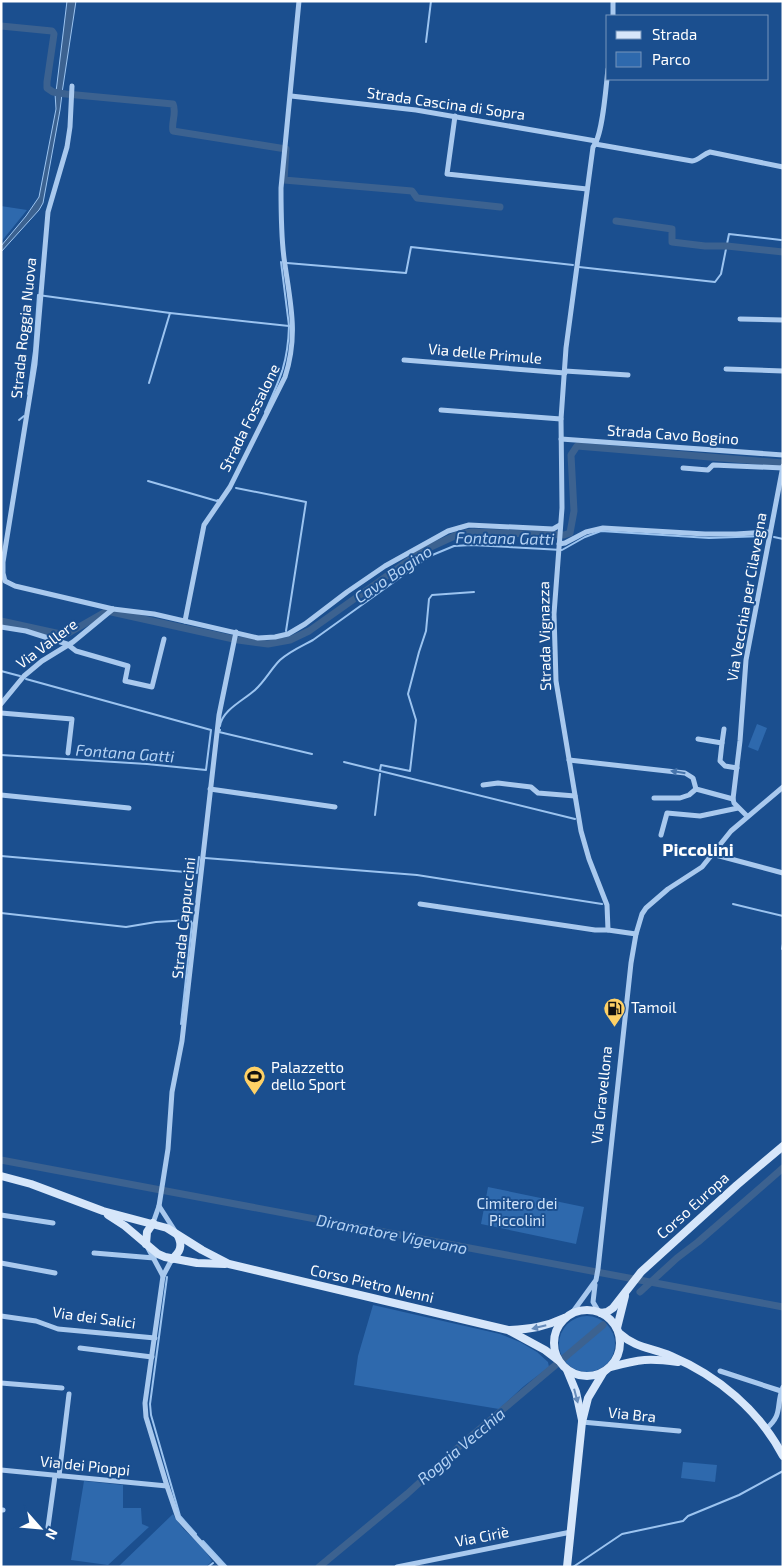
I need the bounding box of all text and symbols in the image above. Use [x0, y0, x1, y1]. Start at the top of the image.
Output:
legend [606, 15, 769, 80]
text: Strada [652, 25, 697, 43]
text: Parco [652, 50, 691, 68]
street label: Strada Cascina di Sopra [366, 83, 527, 123]
street label: Strada Roggia Nuova [7, 256, 39, 399]
street label: Via delle Primule [427, 339, 543, 367]
street label: Strada Fossalone [215, 361, 283, 475]
street label: Strada Cavo Bogino [607, 420, 740, 448]
street label: Via Vecchia per Cilavegna [722, 511, 770, 683]
water label: Fontana Gatti [455, 527, 555, 548]
water label: Cavo Bogino [350, 541, 435, 607]
street label: Strada Vignazza [534, 581, 554, 691]
street label: Via Vallere [12, 614, 81, 672]
water label: Fontana Gatti [75, 740, 175, 765]
one-way arrow [669, 768, 685, 776]
district label: Piccolini [662, 838, 734, 860]
street label: Strada Cappuccini [168, 856, 198, 979]
fuel station icon: Tamoil [603, 996, 627, 1027]
place label: Tamoil [631, 998, 677, 1016]
street label: Via Gravellona [587, 1045, 615, 1145]
place label: Palazzetto dello Sport [271, 1058, 346, 1093]
sports icon: Palazzetto dello Sport [243, 1065, 267, 1096]
street label: Corso Europa [653, 1168, 732, 1242]
park label: Cimitero dei Piccolini [477, 1194, 557, 1229]
water label: Diramatore Vigevano [315, 1210, 469, 1257]
street label: Corso Pietro Nenni [309, 1260, 436, 1306]
street label: Via dei Salici [51, 1302, 137, 1332]
one-way arrow [531, 1323, 547, 1331]
one-way arrow [572, 1388, 580, 1403]
water label: Roggia Vecchia [413, 1403, 508, 1488]
street label: Via Bra [607, 1403, 657, 1425]
street label: Via dei Pioppi [39, 1451, 131, 1479]
north arrow [15, 1503, 65, 1553]
street label: Via Ciriè [453, 1522, 510, 1550]
text: N [42, 1526, 62, 1542]

